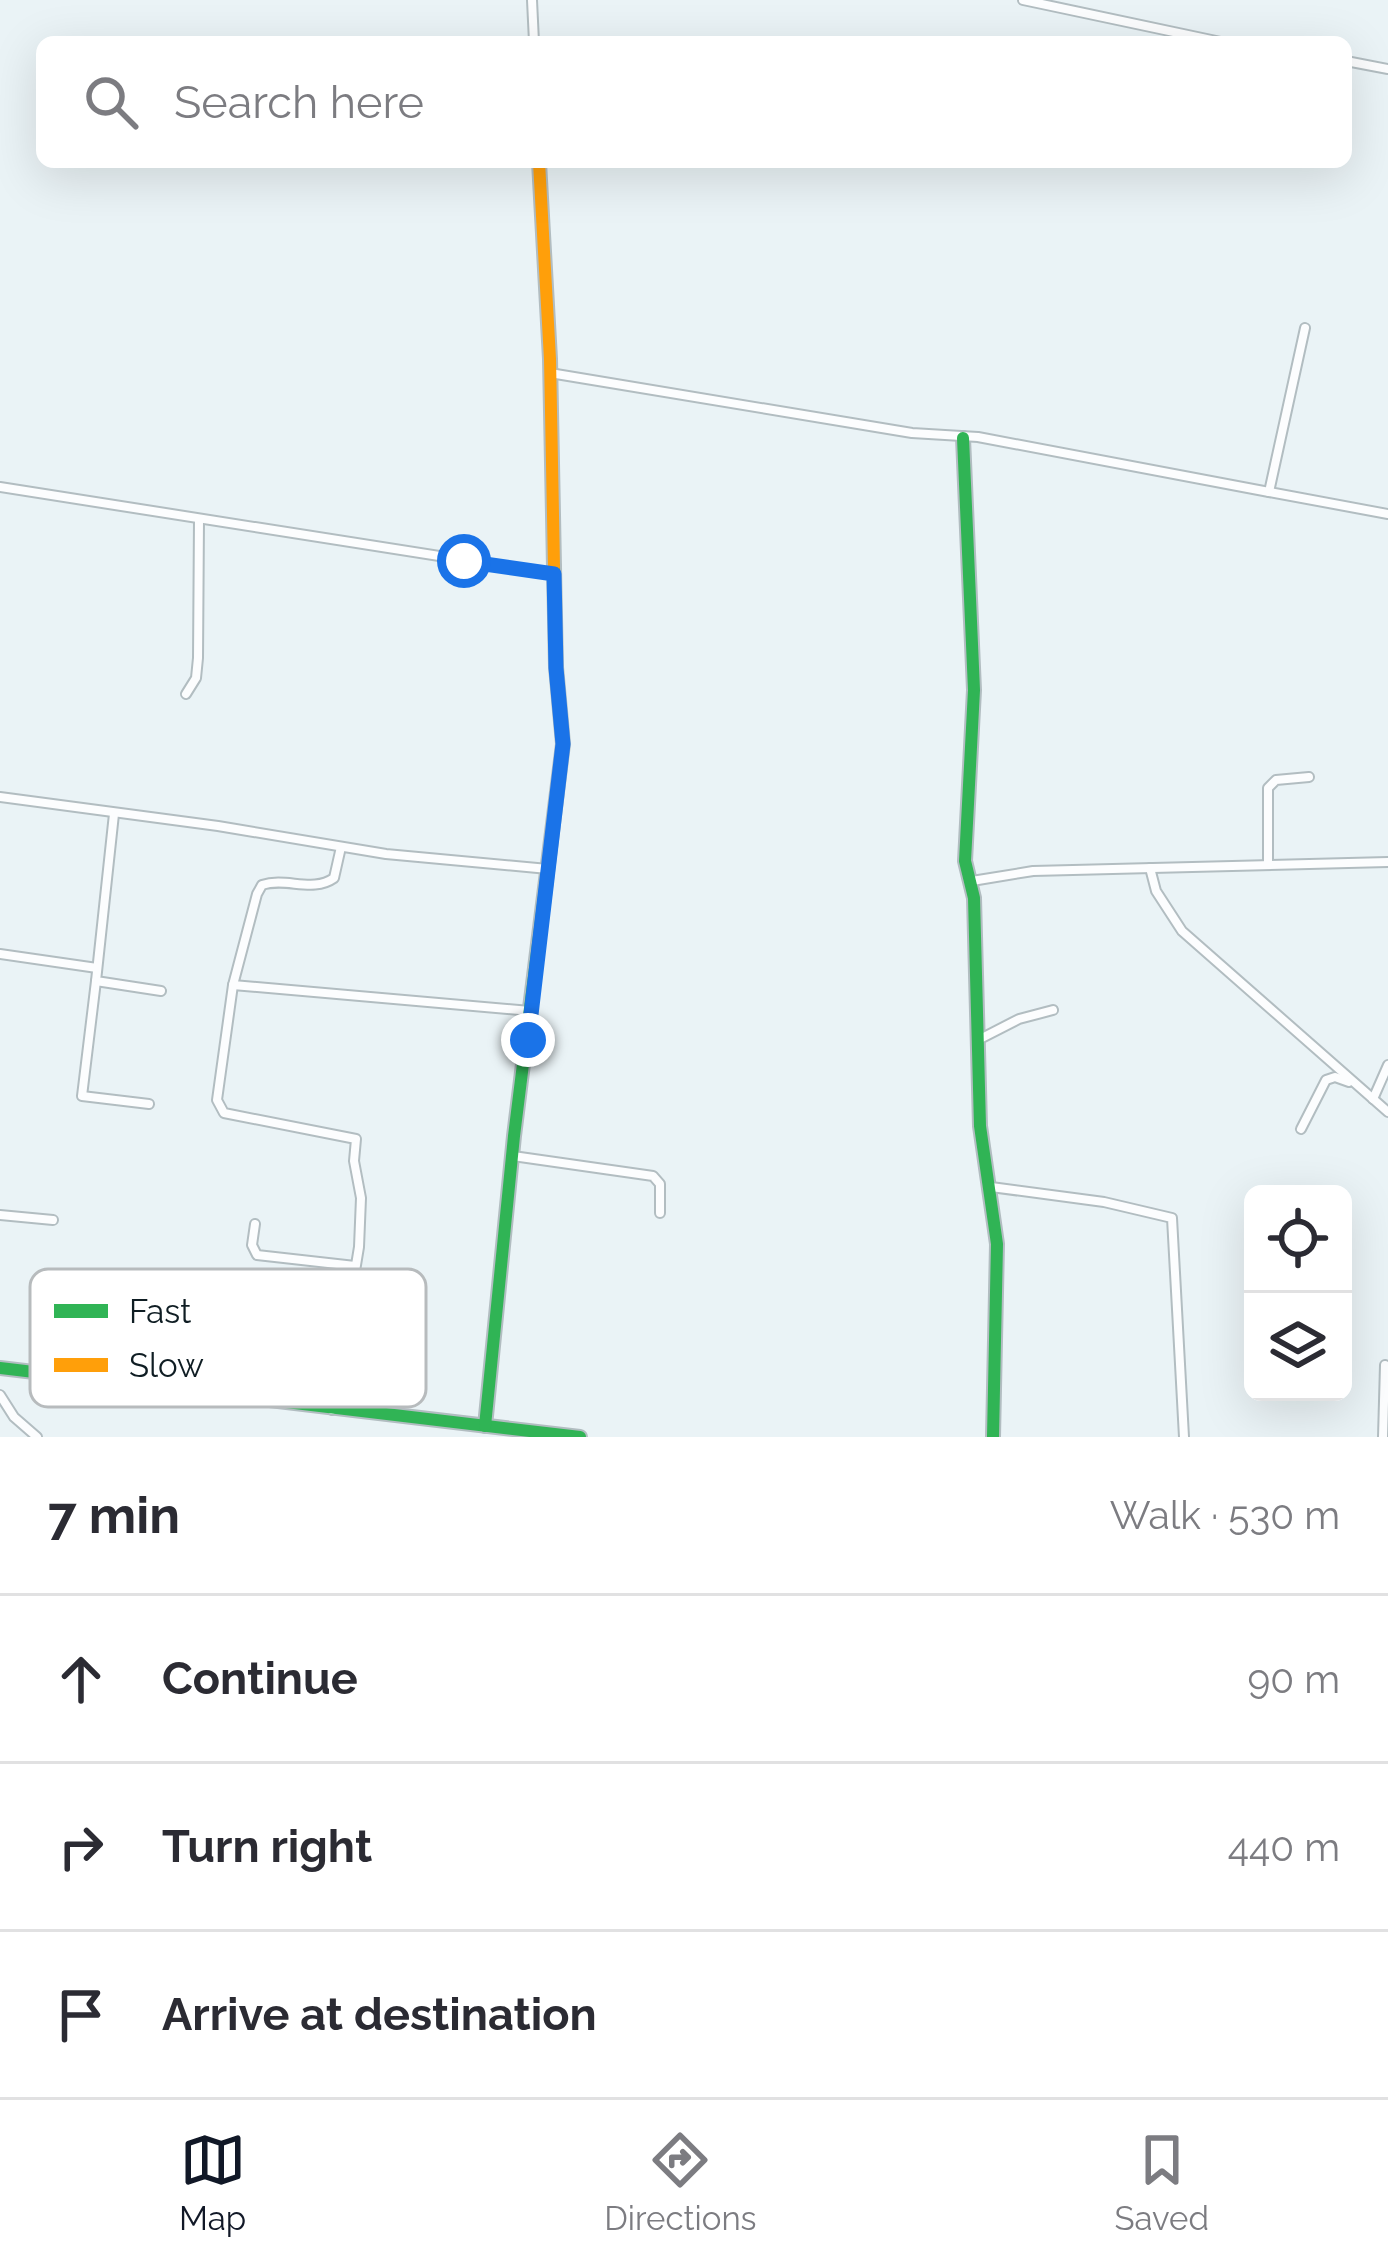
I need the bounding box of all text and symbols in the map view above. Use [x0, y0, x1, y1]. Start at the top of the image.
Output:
search box [36, 36, 1352, 168]
icon: search [78, 69, 144, 135]
text: Search here [174, 76, 424, 129]
route start [437, 534, 491, 588]
route end [501, 1013, 555, 1067]
map controls [1244, 1185, 1352, 1401]
button: locate [1244, 1185, 1352, 1293]
legend [30, 1269, 426, 1407]
text: Fast [129, 1292, 191, 1331]
button: layers [1244, 1293, 1352, 1401]
text: Slow [129, 1346, 204, 1385]
text: 7 min [48, 1485, 180, 1545]
text: Walk · 530 m [1110, 1492, 1340, 1538]
icon: ahead [48, 1646, 114, 1712]
text: Continue [162, 1652, 358, 1705]
text: 90 m [1247, 1656, 1340, 1702]
icon: right [48, 1814, 114, 1880]
text: Turn right [162, 1820, 372, 1873]
text: 440 m [1228, 1824, 1340, 1870]
icon: arrive [48, 1982, 114, 2048]
text: Arrive at destination [162, 1988, 597, 2041]
tab: Map [179, 2127, 246, 2238]
tab: Directions [604, 2127, 757, 2238]
tab: Saved [1115, 2127, 1209, 2238]

